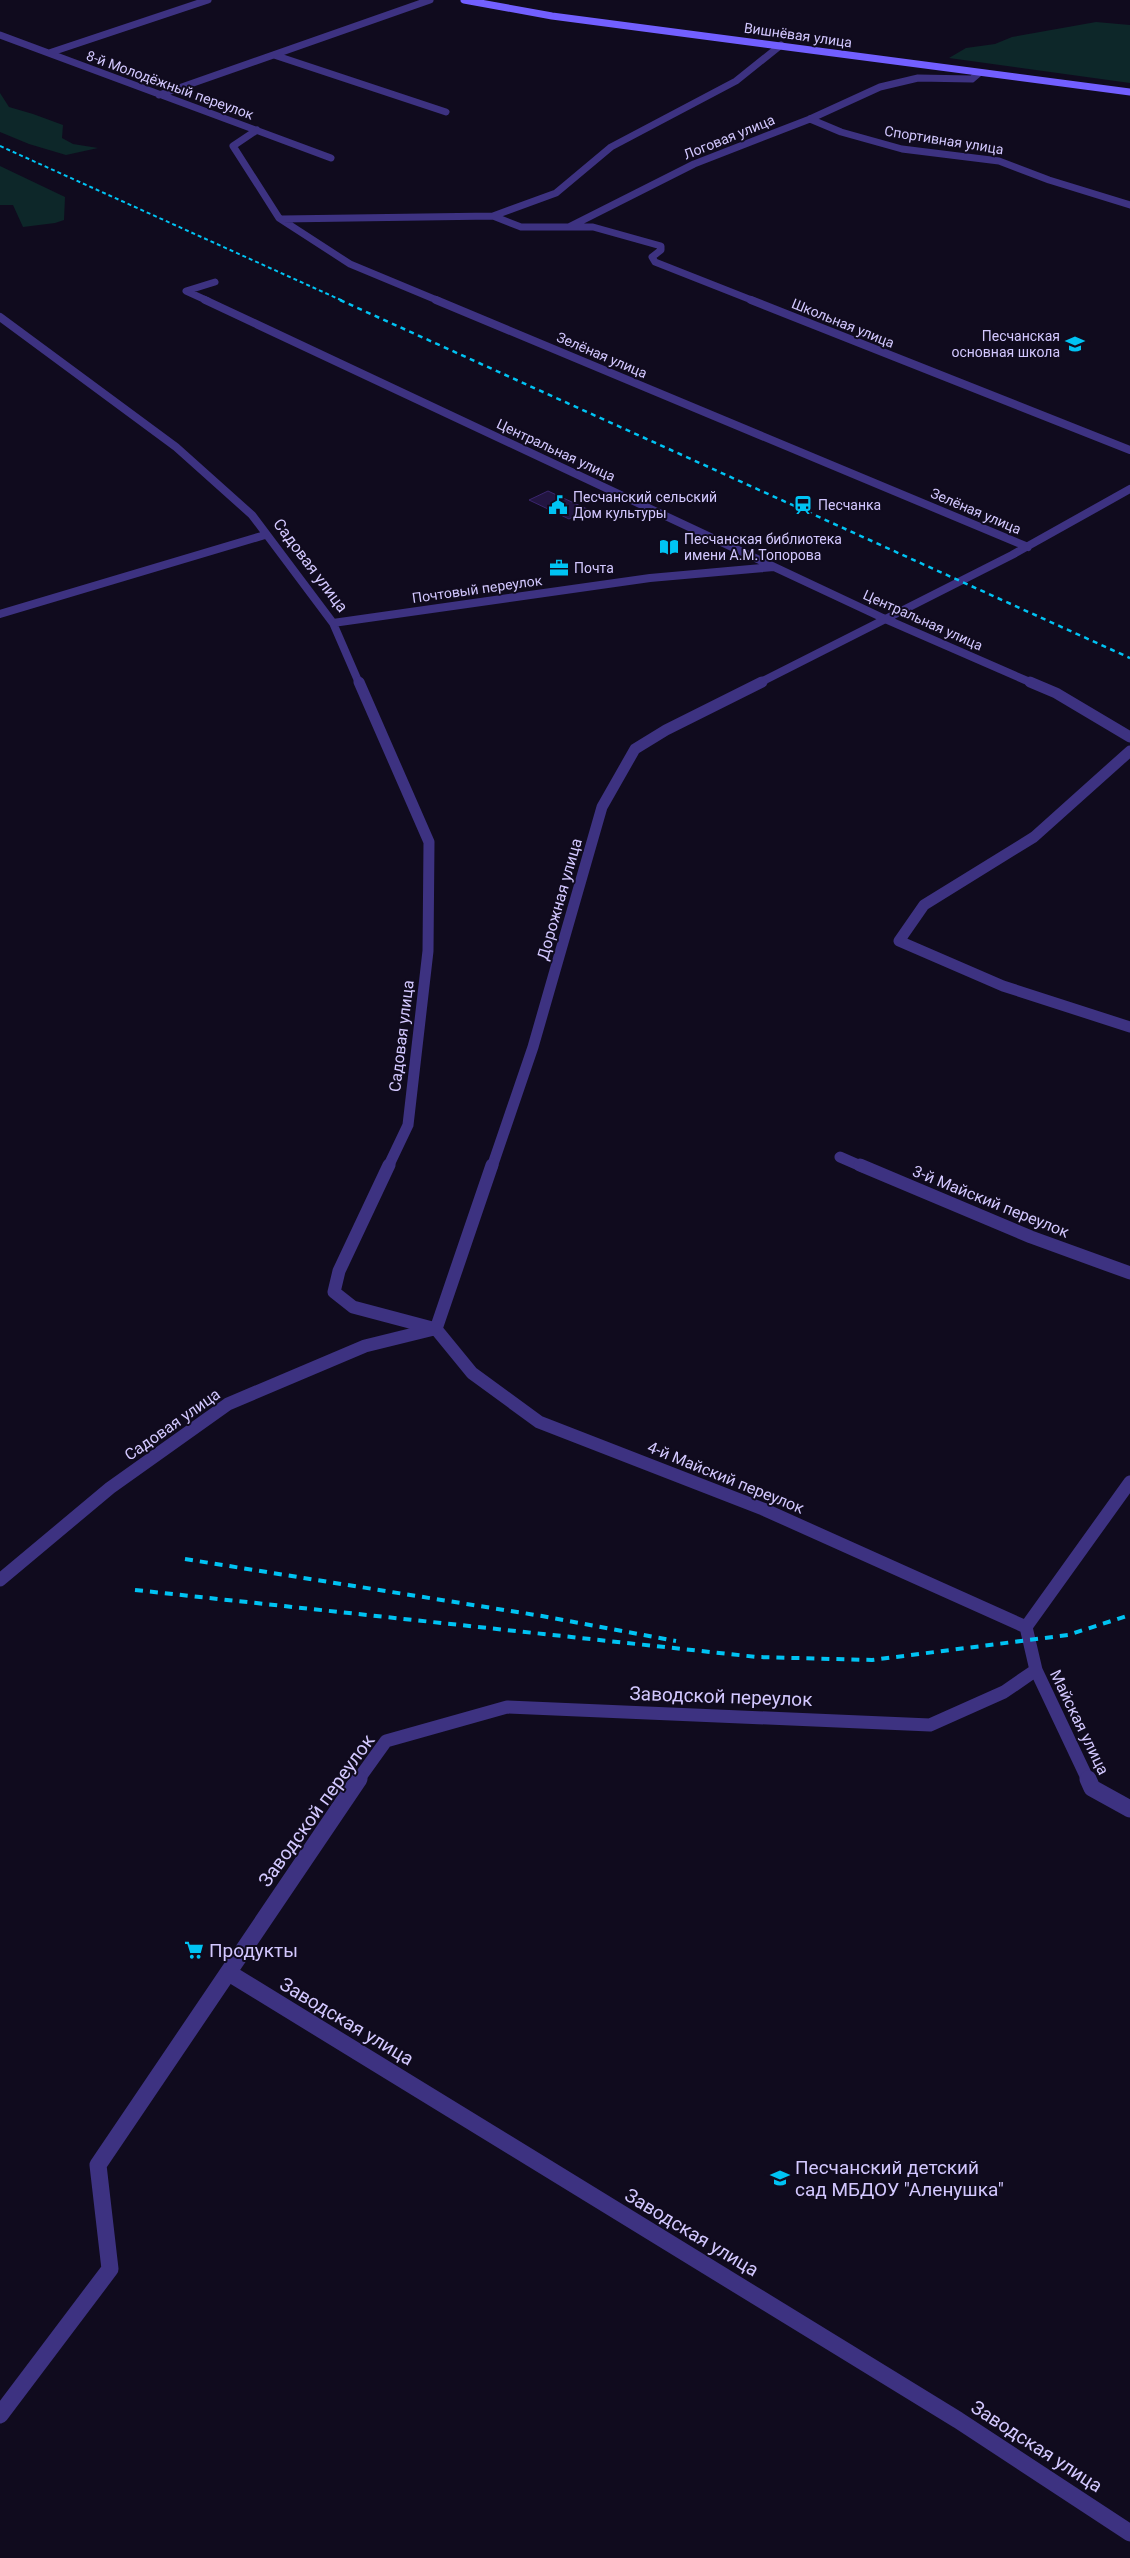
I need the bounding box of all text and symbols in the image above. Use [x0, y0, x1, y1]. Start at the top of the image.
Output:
street label: Вишнёвая улица [743, 20, 853, 50]
street label: 8-й Молодёжный переулок [84, 47, 256, 123]
street label: Логовая улица [681, 111, 777, 163]
street label: Спортивная улица [883, 123, 1005, 157]
street label: Школьная улица [789, 295, 897, 351]
place label: Песчанская основная школа [951, 328, 1060, 360]
street label: Зелёная улица [554, 329, 650, 381]
school or university icon: Песчанская основная школа [1064, 333, 1086, 355]
street label: Центральная улица [494, 416, 618, 484]
street label: Зелёная улица [928, 485, 1024, 537]
place label: Песчанский сельский Дом культуры [573, 489, 717, 521]
public building icon: Песчанский сельский Дом культуры [547, 494, 569, 516]
station icon: Песчанка [792, 494, 814, 516]
place label: Песчанка [818, 497, 881, 513]
street label: Садовая улица [269, 515, 352, 616]
place label: Песчанская библиотека имени А.М.Топорова [684, 531, 842, 563]
library icon: Песчанская библиотека имени А.М.Топорова [658, 536, 680, 558]
office icon: Почта [548, 557, 570, 579]
place label: Почта [574, 560, 614, 576]
street label: Почтовый переулок [411, 572, 543, 606]
street label: Центральная улица [861, 586, 985, 654]
street label: Дорожная улица [533, 836, 586, 962]
street label: Садовая улица [385, 979, 418, 1093]
street label: 3-й Майский переулок [910, 1161, 1072, 1242]
street label: Садовая улица [121, 1384, 224, 1464]
street label: 4-й Майский переулок [645, 1437, 807, 1518]
street label: Майская улица [1046, 1667, 1113, 1778]
street label: Заводской переулок [629, 1682, 814, 1711]
street label: Заводской переулок [253, 1729, 380, 1891]
supermarket icon: Продукты [183, 1939, 205, 1961]
place label: Продукты [209, 1939, 298, 1962]
street label: Заводская улица [276, 1972, 418, 2070]
place label: Песчанский детский сад МБДОУ "Аленушка" [795, 2156, 1004, 2201]
school or university icon: Песчанский детский сад МБДОУ "Аленушка" [769, 2167, 791, 2189]
street label: Заводская улица [621, 2183, 763, 2281]
street label: Заводская улица [967, 2395, 1107, 2497]

